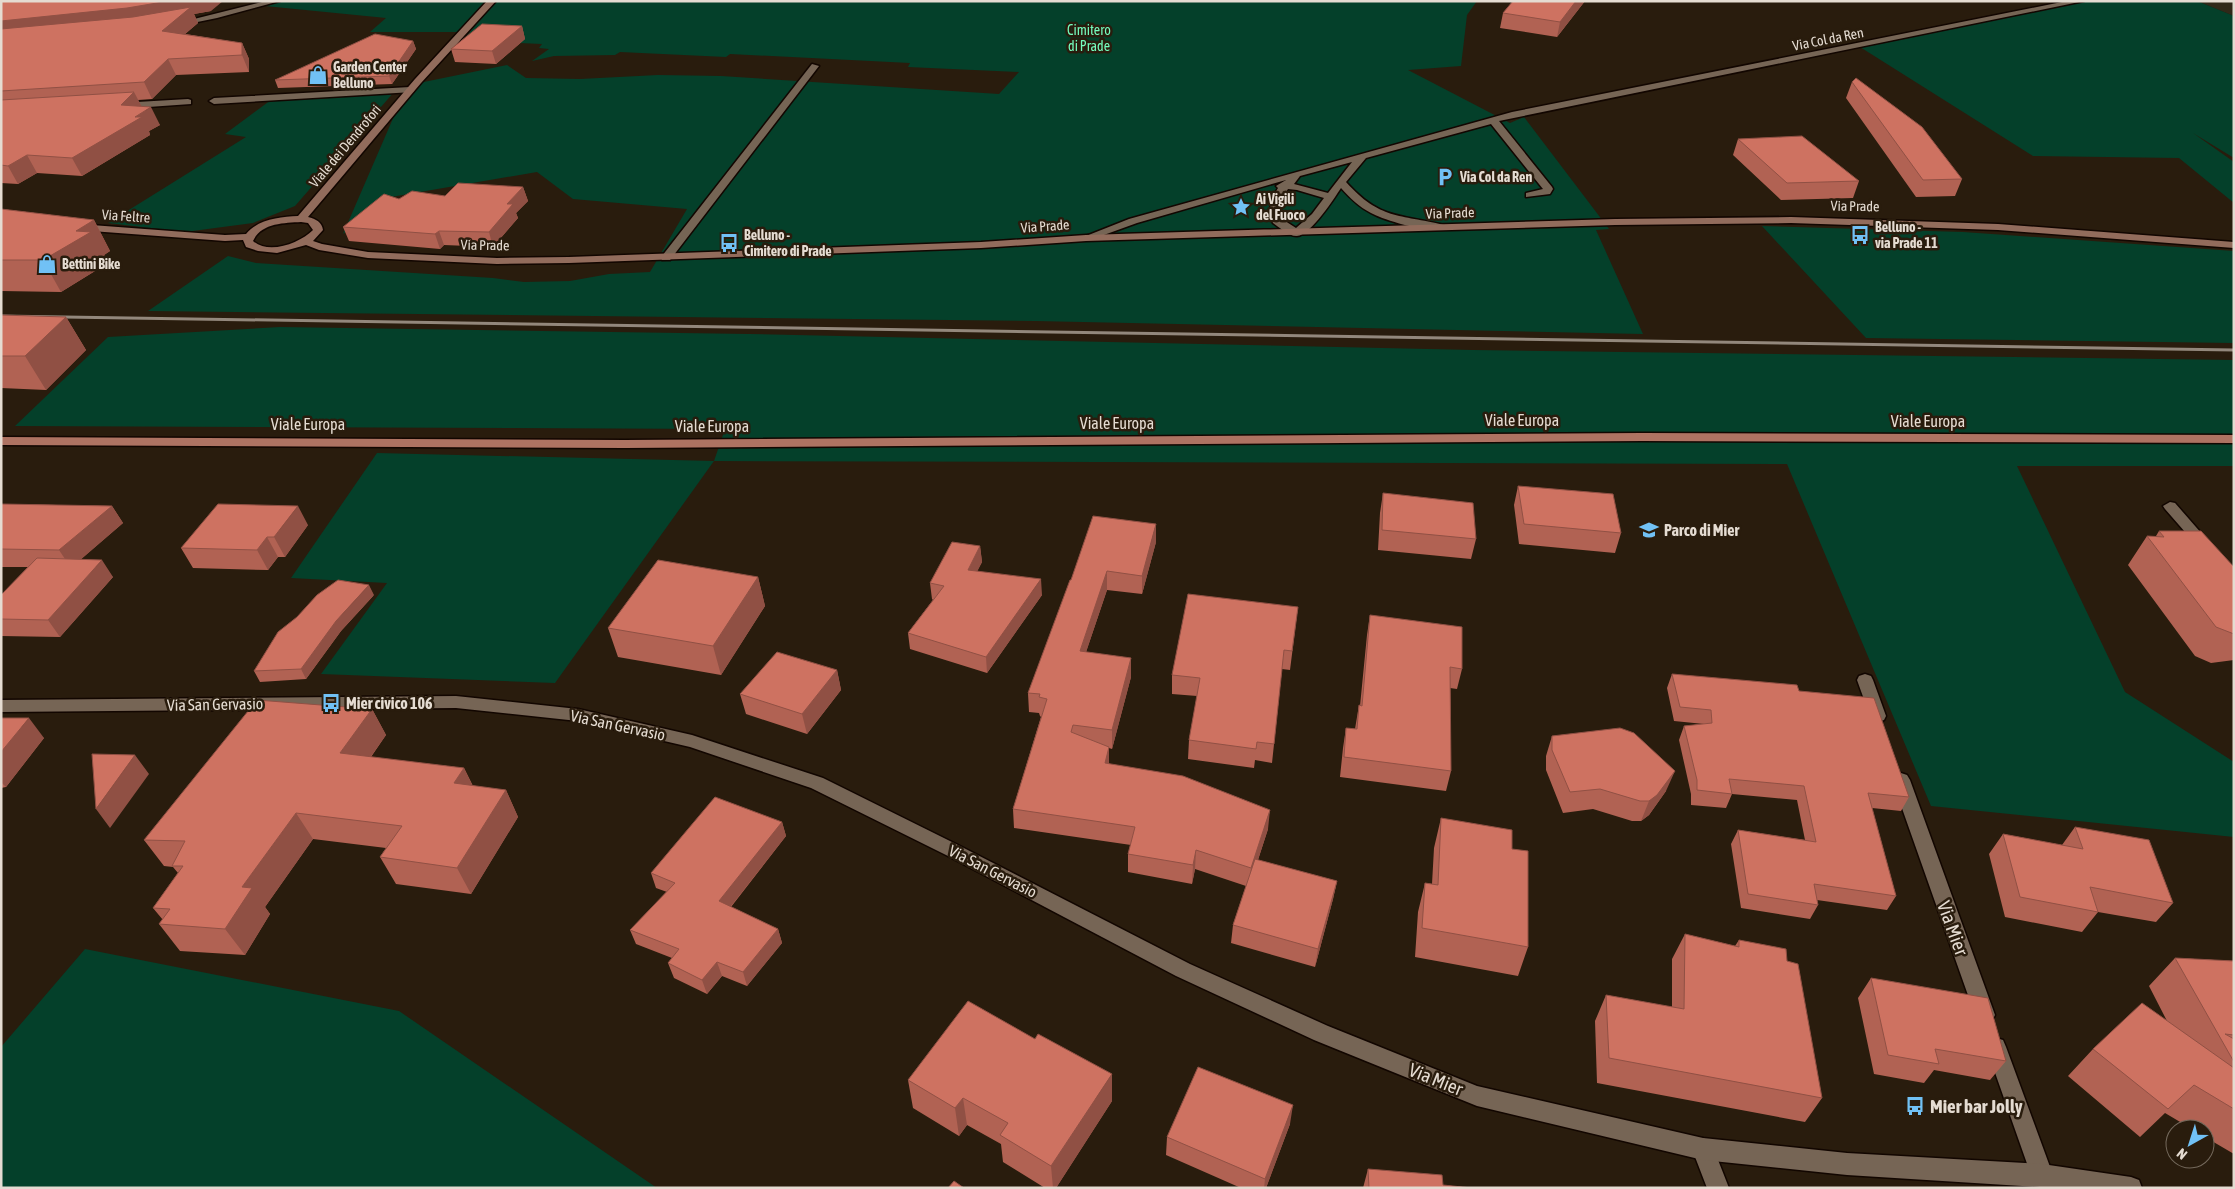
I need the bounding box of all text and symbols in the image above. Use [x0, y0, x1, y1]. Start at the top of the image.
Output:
park label: Cimitero di Prade [1067, 22, 1111, 54]
street label: Via Col da Ren [1791, 24, 1865, 54]
place label: Garden Center Belluno [333, 59, 407, 91]
shop icon: Garden Center Belluno [307, 64, 329, 86]
street label: Viale dei Dendrofori [306, 102, 384, 190]
parking icon: Via Col da Ren [1434, 166, 1456, 188]
place label: Via Col da Ren [1459, 169, 1532, 185]
place label: Ai Vigili del Fuoco [1255, 191, 1306, 223]
place icon: Ai Vigili del Fuoco [1230, 196, 1252, 218]
street label: Via Prade [1830, 198, 1880, 214]
street label: Via Prade [1425, 204, 1475, 222]
street label: Via Feltre [101, 206, 151, 226]
street label: Via Prade [1020, 216, 1070, 236]
place label: Belluno - via Prade 11 [1875, 219, 1938, 251]
bus stop icon: Belluno - via Prade 11 [1849, 224, 1871, 246]
place label: Belluno - Cimitero di Prade [744, 227, 832, 259]
bus stop icon: Belluno - Cimitero di Prade [718, 232, 740, 254]
street label: Via Prade [460, 237, 510, 253]
shop icon: Bettini Bike [36, 253, 58, 275]
place label: Bettini Bike [62, 256, 120, 272]
street label: Viale Europa [1485, 411, 1559, 430]
street label: Viale Europa [1891, 412, 1965, 431]
street label: Viale Europa [1080, 414, 1154, 433]
street label: Viale Europa [271, 415, 345, 434]
street label: Viale Europa [675, 417, 749, 436]
school or university icon: Parco di Mier [1638, 519, 1660, 541]
place label: Parco di Mier [1664, 521, 1739, 539]
bus stop icon: Mier civico 106 [320, 692, 342, 714]
street label: Via San Gervasio [167, 694, 263, 714]
place label: Mier civico 106 [346, 694, 433, 712]
street label: Via San Gervasio [569, 706, 667, 744]
street label: Via San Gervasio [946, 841, 1040, 901]
street label: Via Mier [1933, 898, 1973, 959]
street label: Via Mier [1406, 1058, 1467, 1100]
bus stop icon: Mier bar Jolly [1904, 1095, 1926, 1117]
place label: Mier bar Jolly [1930, 1095, 2023, 1117]
north arrow [2165, 1119, 2215, 1169]
text: N [2174, 1145, 2190, 1163]

